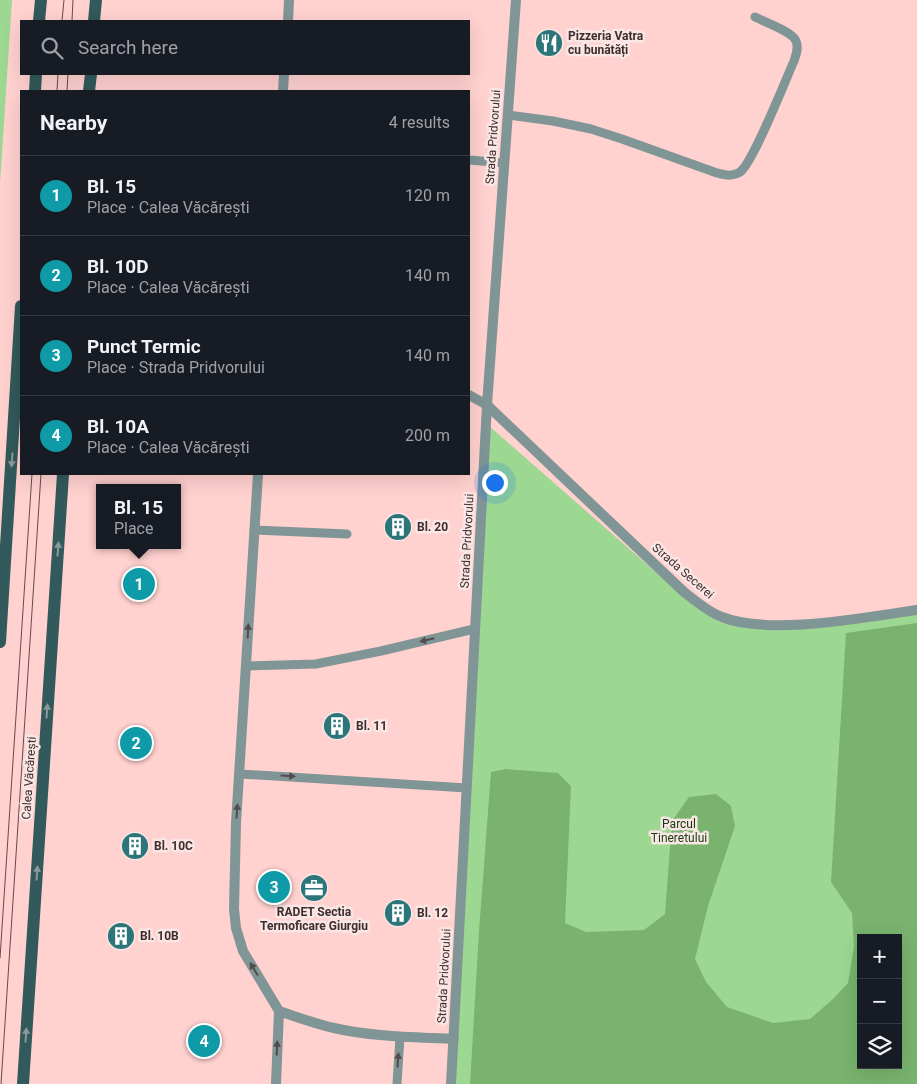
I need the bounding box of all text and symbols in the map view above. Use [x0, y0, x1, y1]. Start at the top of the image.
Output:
search box [20, 20, 470, 75]
restaurant icon: Pizzeria Vatra cu bunătăți [534, 28, 564, 58]
place label: Pizzeria Vatra cu bunătăți [568, 29, 644, 58]
icon: search [38, 34, 66, 62]
text: Search here [78, 36, 178, 59]
street label: Strada Pridvorului [483, 89, 503, 185]
text: Nearby [40, 111, 107, 135]
text: 4 results [389, 113, 450, 132]
text: Bl. 15 [87, 175, 136, 198]
text: 1 [51, 186, 61, 205]
text: 120 m [405, 186, 450, 205]
text: Place · Calea Văcărești [87, 198, 250, 217]
text: Bl. 10D [87, 255, 149, 278]
text: 2 [51, 266, 61, 285]
text: 140 m [405, 266, 450, 285]
text: Place · Calea Văcărești [87, 278, 250, 297]
text: Punct Termic [87, 335, 201, 358]
text: 3 [51, 346, 61, 365]
text: 140 m [405, 346, 450, 365]
text: Place · Strada Pridvorului [87, 358, 265, 377]
text: Bl. 10A [87, 415, 149, 438]
text: 4 [51, 426, 61, 445]
text: 200 m [405, 426, 450, 445]
text: Place · Calea Văcărești [87, 438, 250, 457]
one-way arrow [7, 452, 15, 468]
your location [482, 470, 508, 496]
popup [96, 484, 181, 549]
street label: Strada Pridvorului [458, 493, 476, 589]
text: Bl. 15 [114, 496, 163, 519]
building icon: Bl. 20 [383, 512, 413, 542]
text: Place [114, 519, 153, 538]
place label: Bl. 20 [417, 520, 448, 534]
street label: Strada Secerei [649, 540, 717, 602]
one-way arrow [55, 541, 63, 557]
pin: 1 [123, 565, 155, 603]
one-way arrow [245, 623, 253, 639]
one-way arrow [419, 636, 434, 644]
one-way arrow [44, 703, 52, 719]
building icon: Bl. 11 [322, 711, 352, 741]
place label: Bl. 11 [356, 719, 387, 733]
pin: 2 [120, 724, 152, 762]
street label: Calea Văcărești [19, 736, 40, 820]
one-way arrow [281, 773, 297, 781]
one-way arrow [234, 803, 242, 819]
park label: Parcul Tineretului [651, 817, 707, 845]
building icon: Bl. 10C [120, 831, 150, 861]
place label: Bl. 10C [154, 839, 193, 853]
one-way arrow [33, 865, 41, 881]
pin: 3 [258, 868, 290, 906]
office icon: RADET Sectia Termoficare Giurgiu [299, 873, 329, 903]
building icon: Bl. 12 [383, 898, 413, 928]
place label: RADET Sectia Termoficare Giurgiu [260, 905, 368, 933]
place label: Bl. 12 [417, 906, 448, 920]
building icon: Bl. 10B [106, 921, 136, 951]
street label: Strada Pridvorului [435, 928, 453, 1024]
place label: Bl. 10B [140, 929, 179, 943]
map controls [857, 934, 902, 1069]
button: + [857, 934, 902, 979]
one-way arrow [249, 963, 258, 976]
button: − [857, 979, 902, 1024]
pin: 4 [188, 1022, 220, 1060]
button: layers [857, 1024, 902, 1069]
one-way arrow [22, 1027, 30, 1043]
one-way arrow [274, 1039, 282, 1055]
one-way arrow [395, 1052, 403, 1068]

